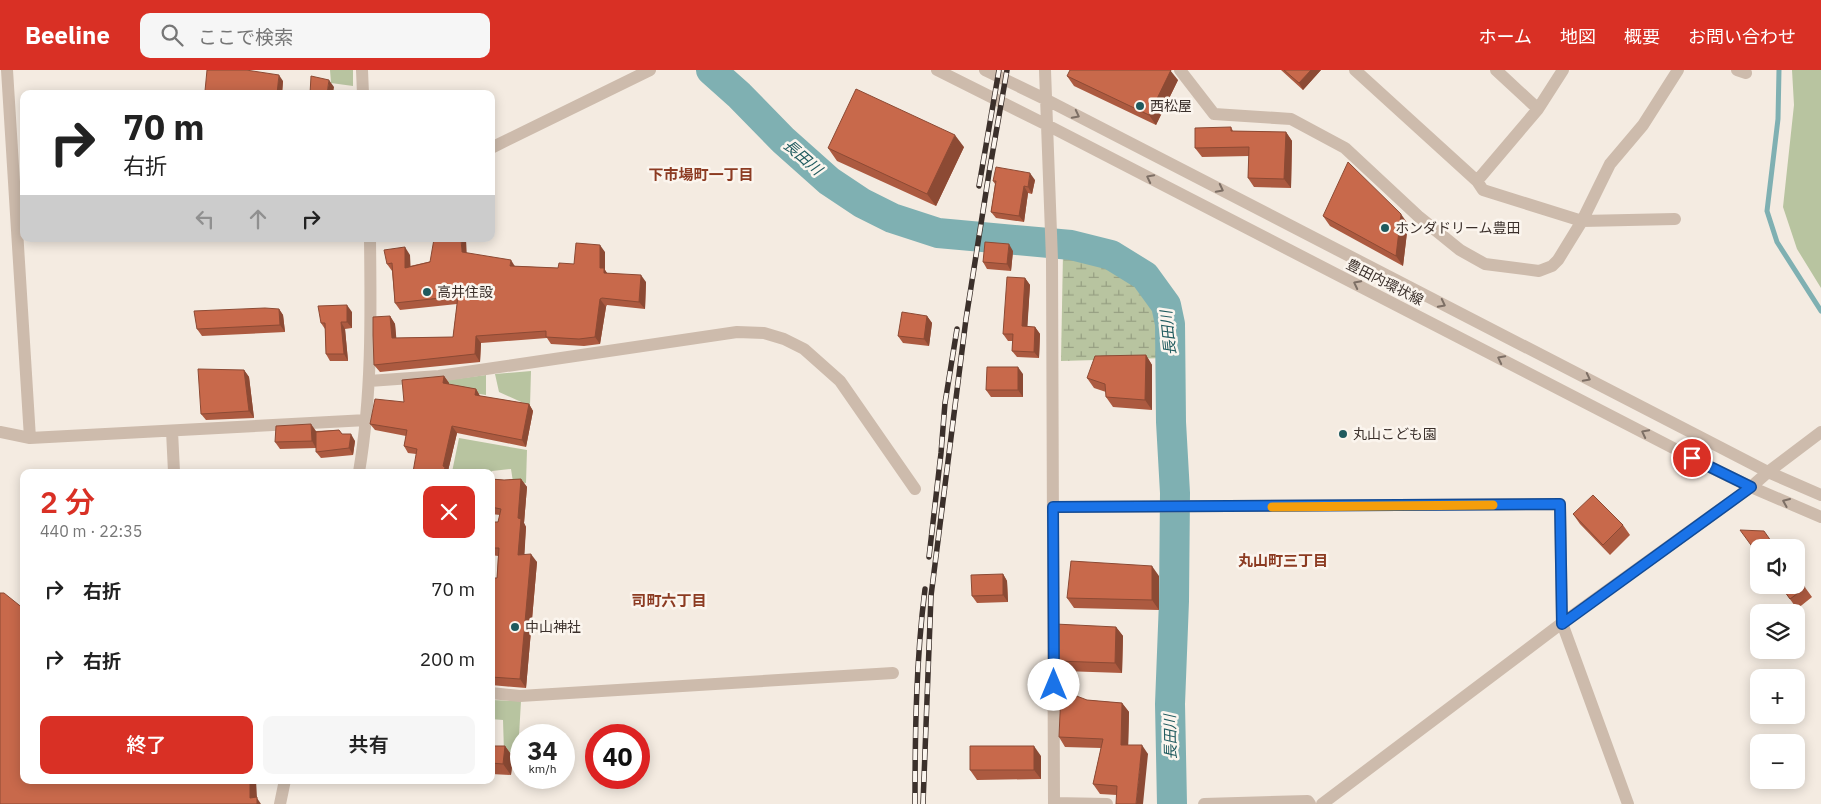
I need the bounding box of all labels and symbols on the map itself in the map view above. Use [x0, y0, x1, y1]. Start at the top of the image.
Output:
place label: 西松屋 [1150, 97, 1192, 115]
marker: 西松屋 [1134, 100, 1146, 112]
one-way arrow [1071, 109, 1080, 119]
water label: 長田川 [780, 135, 828, 180]
district label: 下市場町一丁目 [648, 165, 754, 184]
one-way arrow [1146, 174, 1155, 184]
one-way arrow [1215, 183, 1224, 193]
place label: ホンダドリーム豊田 [1395, 219, 1521, 237]
marker: ホンダドリーム豊田 [1379, 222, 1391, 234]
street label: 豊田内環状線 [1343, 255, 1427, 309]
one-way arrow [1353, 280, 1362, 290]
place label: 高井住設 [437, 283, 493, 301]
marker: 高井住設 [421, 286, 433, 298]
one-way arrow [1437, 298, 1446, 308]
water label: 長田川 [1156, 308, 1180, 356]
one-way arrow [1497, 355, 1506, 365]
one-way arrow [1582, 372, 1591, 382]
place label: 丸山こども園 [1353, 425, 1437, 443]
marker: 丸山こども園 [1337, 428, 1349, 440]
one-way arrow [1642, 429, 1651, 439]
pin [1671, 437, 1713, 479]
one-way arrow [1782, 498, 1791, 509]
district label: 丸山町三丁目 [1238, 551, 1328, 570]
district label: 司町六丁目 [631, 591, 707, 610]
place label: 中山神社 [525, 618, 581, 636]
marker: 中山神社 [509, 621, 521, 633]
position arrow [1027, 658, 1079, 710]
water label: 長田川 [1160, 712, 1180, 760]
speed limit sign: 40 [585, 724, 650, 789]

